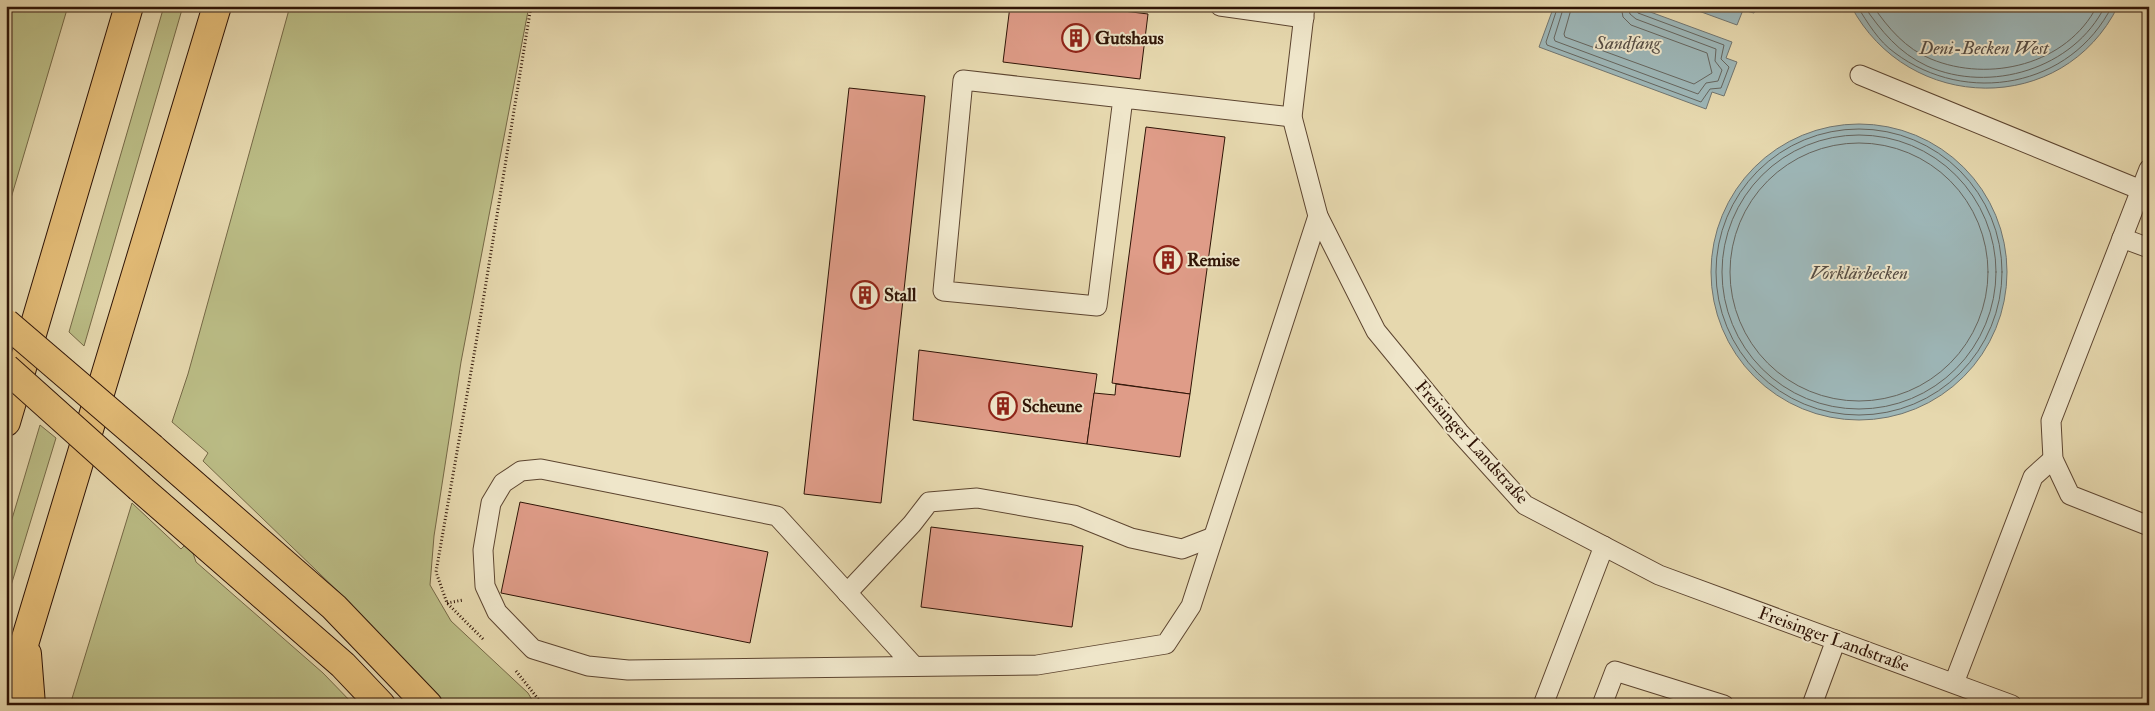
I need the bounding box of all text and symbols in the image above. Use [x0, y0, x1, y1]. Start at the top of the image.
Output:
building icon: Gutshaus [1061, 23, 1091, 53]
place label: Gutshaus [1095, 27, 1164, 50]
water label: Sandfang [1594, 31, 1662, 55]
water label: Deni-Becken West [1918, 36, 2050, 60]
building icon: Remise [1153, 245, 1183, 275]
place label: Remise [1187, 249, 1240, 272]
water label: Vorklärbecken [1810, 261, 1908, 285]
building icon: Stall [850, 280, 880, 310]
place label: Stall [884, 284, 917, 307]
street label: Freisinger Landstraße [1410, 376, 1534, 509]
building icon: Scheune [988, 391, 1018, 421]
place label: Scheune [1022, 395, 1083, 418]
street label: Freisinger Landstraße [1755, 602, 1913, 678]

